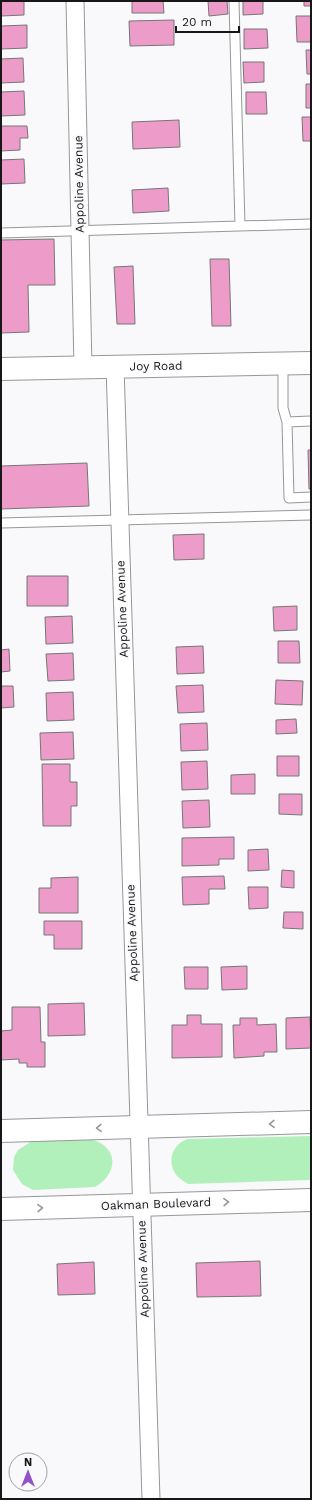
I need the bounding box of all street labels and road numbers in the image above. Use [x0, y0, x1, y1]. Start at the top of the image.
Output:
street label: Appoline Avenue [71, 135, 87, 233]
street label: Joy Road [129, 359, 183, 373]
street label: Appoline Avenue [113, 560, 131, 658]
street label: Appoline Avenue [123, 884, 141, 982]
street label: Oakman Boulevard [101, 1195, 211, 1213]
street label: Appoline Avenue [134, 1220, 152, 1318]

